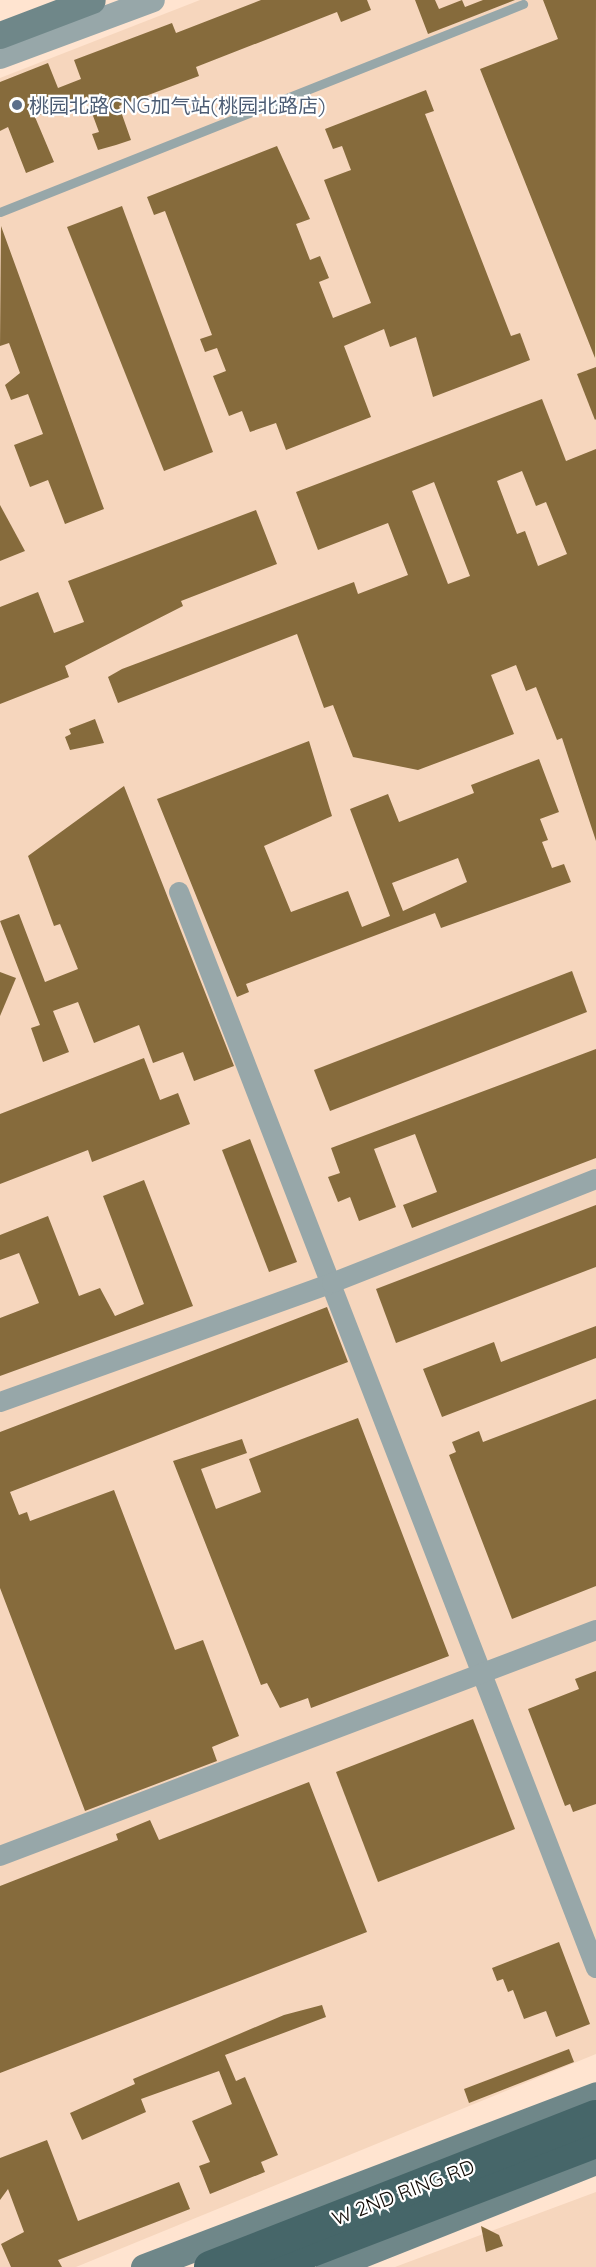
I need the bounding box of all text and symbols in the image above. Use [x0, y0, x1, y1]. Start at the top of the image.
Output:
place label: 桃园北路CNG加气站(桃园北路店) [29, 93, 325, 117]
marker: 桃园北路CNG加气站(桃园北路店) [10, 98, 24, 112]
street label: W 2ND RING RD [329, 2154, 477, 2230]

